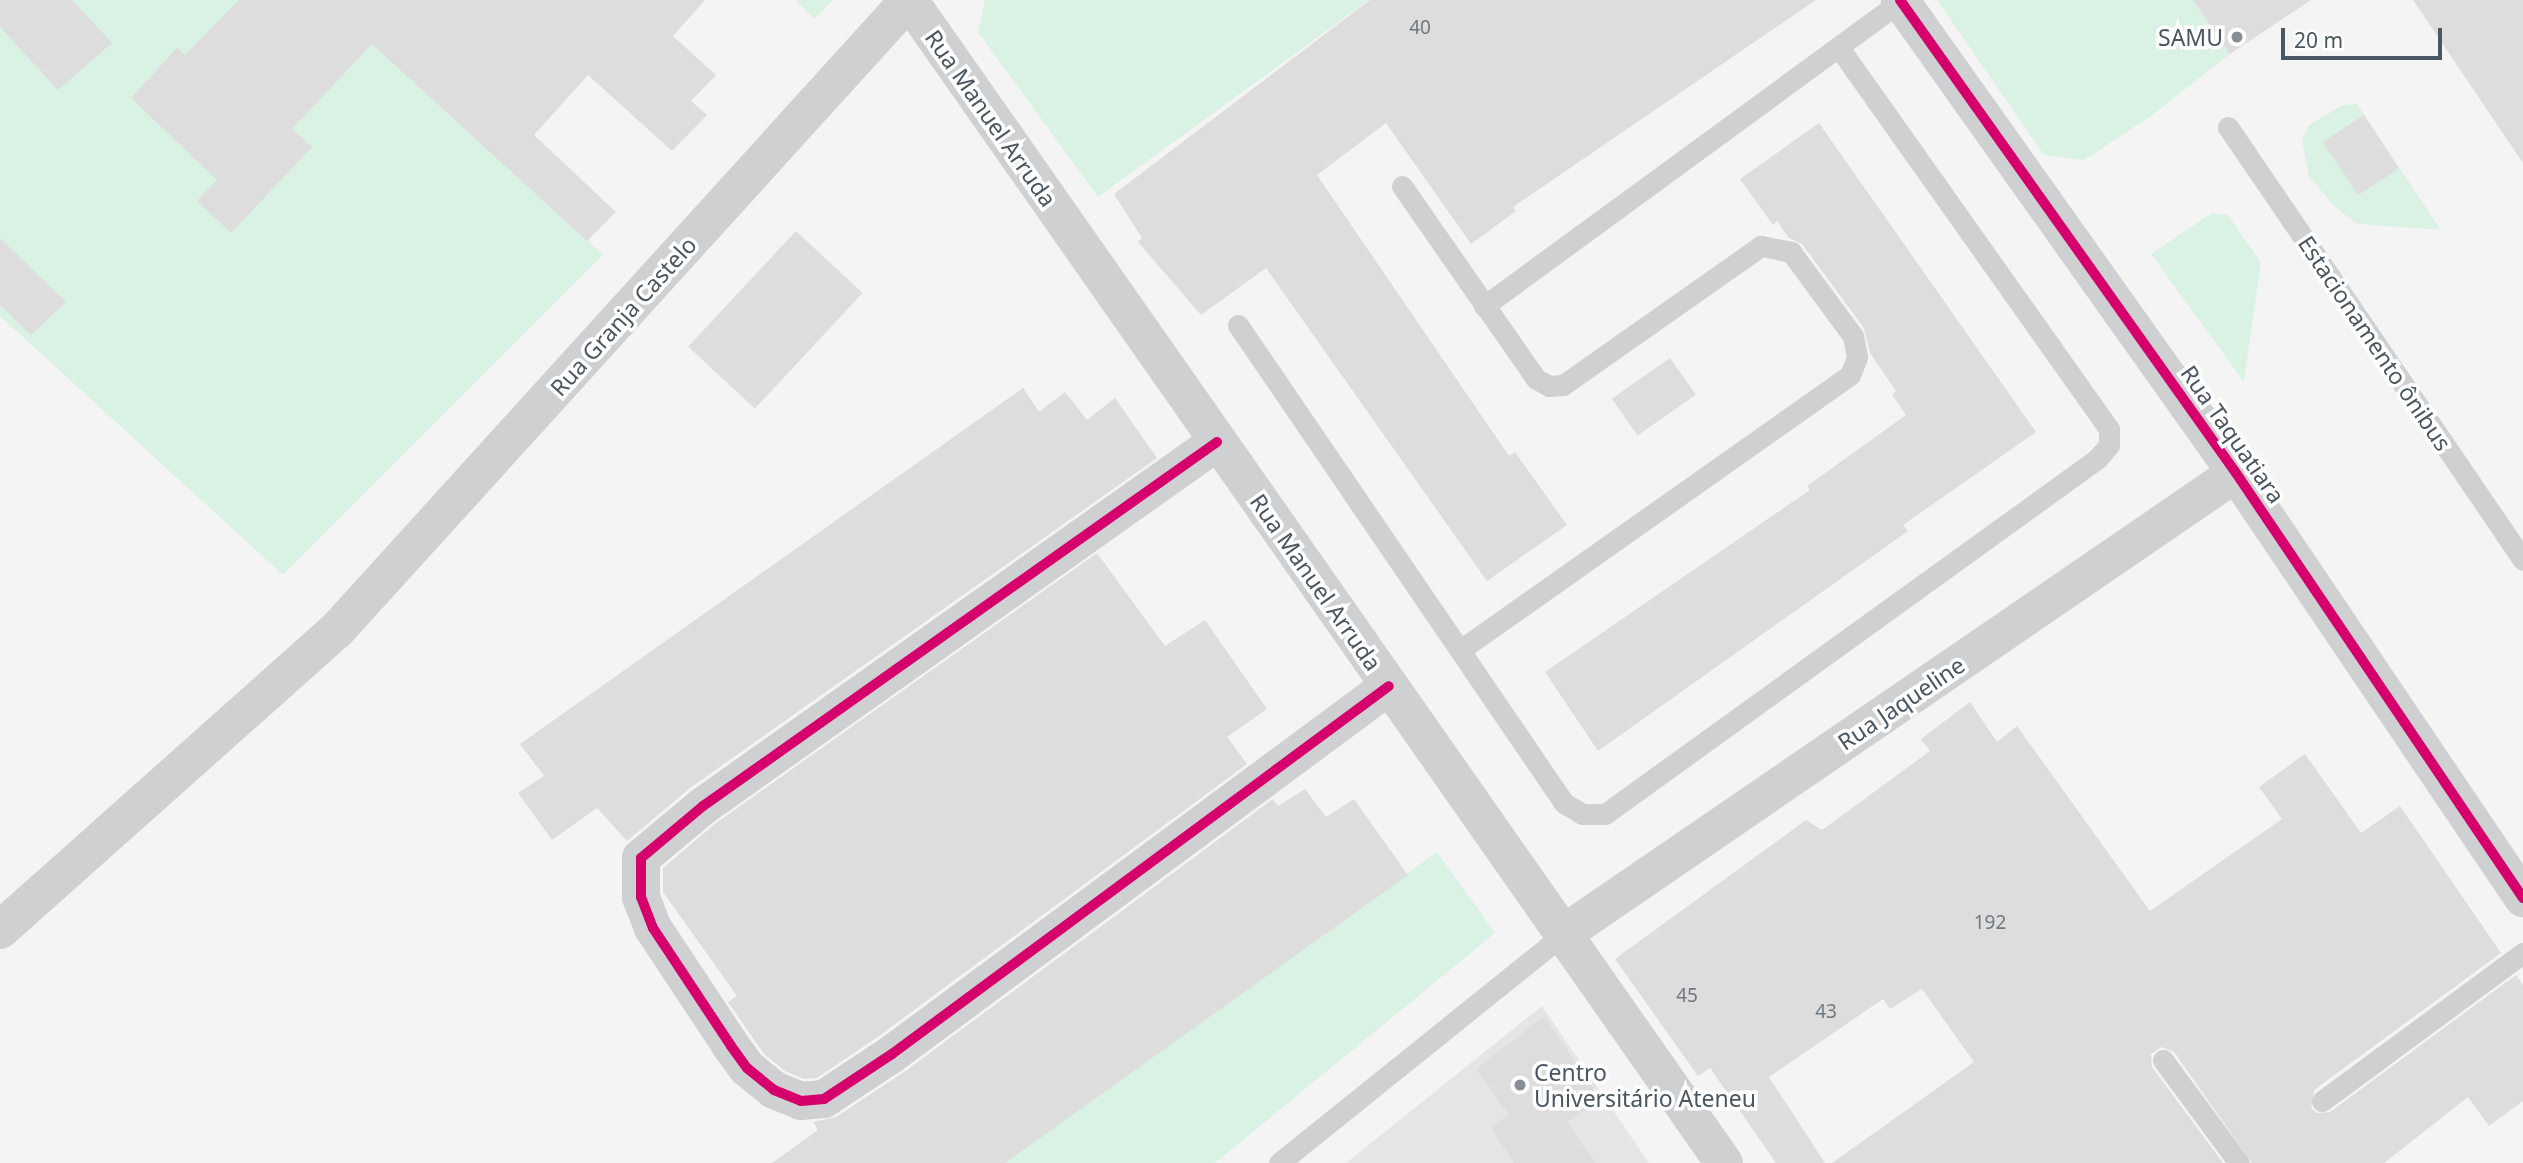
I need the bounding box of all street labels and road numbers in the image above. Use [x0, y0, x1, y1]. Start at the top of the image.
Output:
street label: Rua Manuel Arruda [920, 24, 1062, 212]
street label: Estacionamento ônibus [2293, 230, 2457, 456]
street label: Rua Granja Castelo [544, 231, 702, 401]
street label: Rua Taquatiara [2175, 360, 2291, 508]
street label: Rua Manuel Arruda [1245, 488, 1387, 676]
street label: Rua Jaqueline [1832, 650, 1970, 756]

